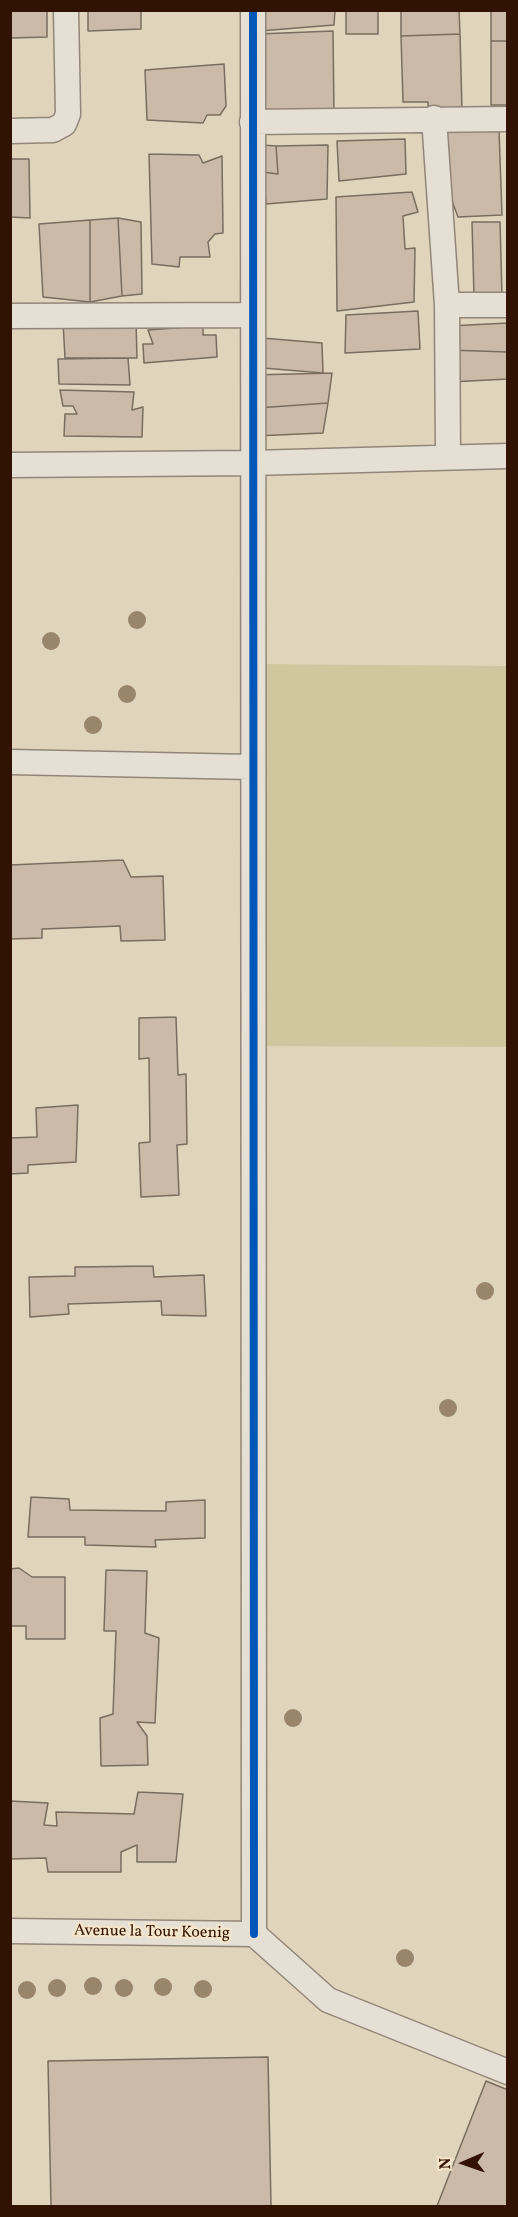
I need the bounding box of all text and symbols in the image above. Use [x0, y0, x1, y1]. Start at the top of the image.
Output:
street label: Avenue la Tour Koenig [74, 1922, 230, 1944]
north arrow [434, 2133, 494, 2193]
text: N [435, 2157, 457, 2170]

